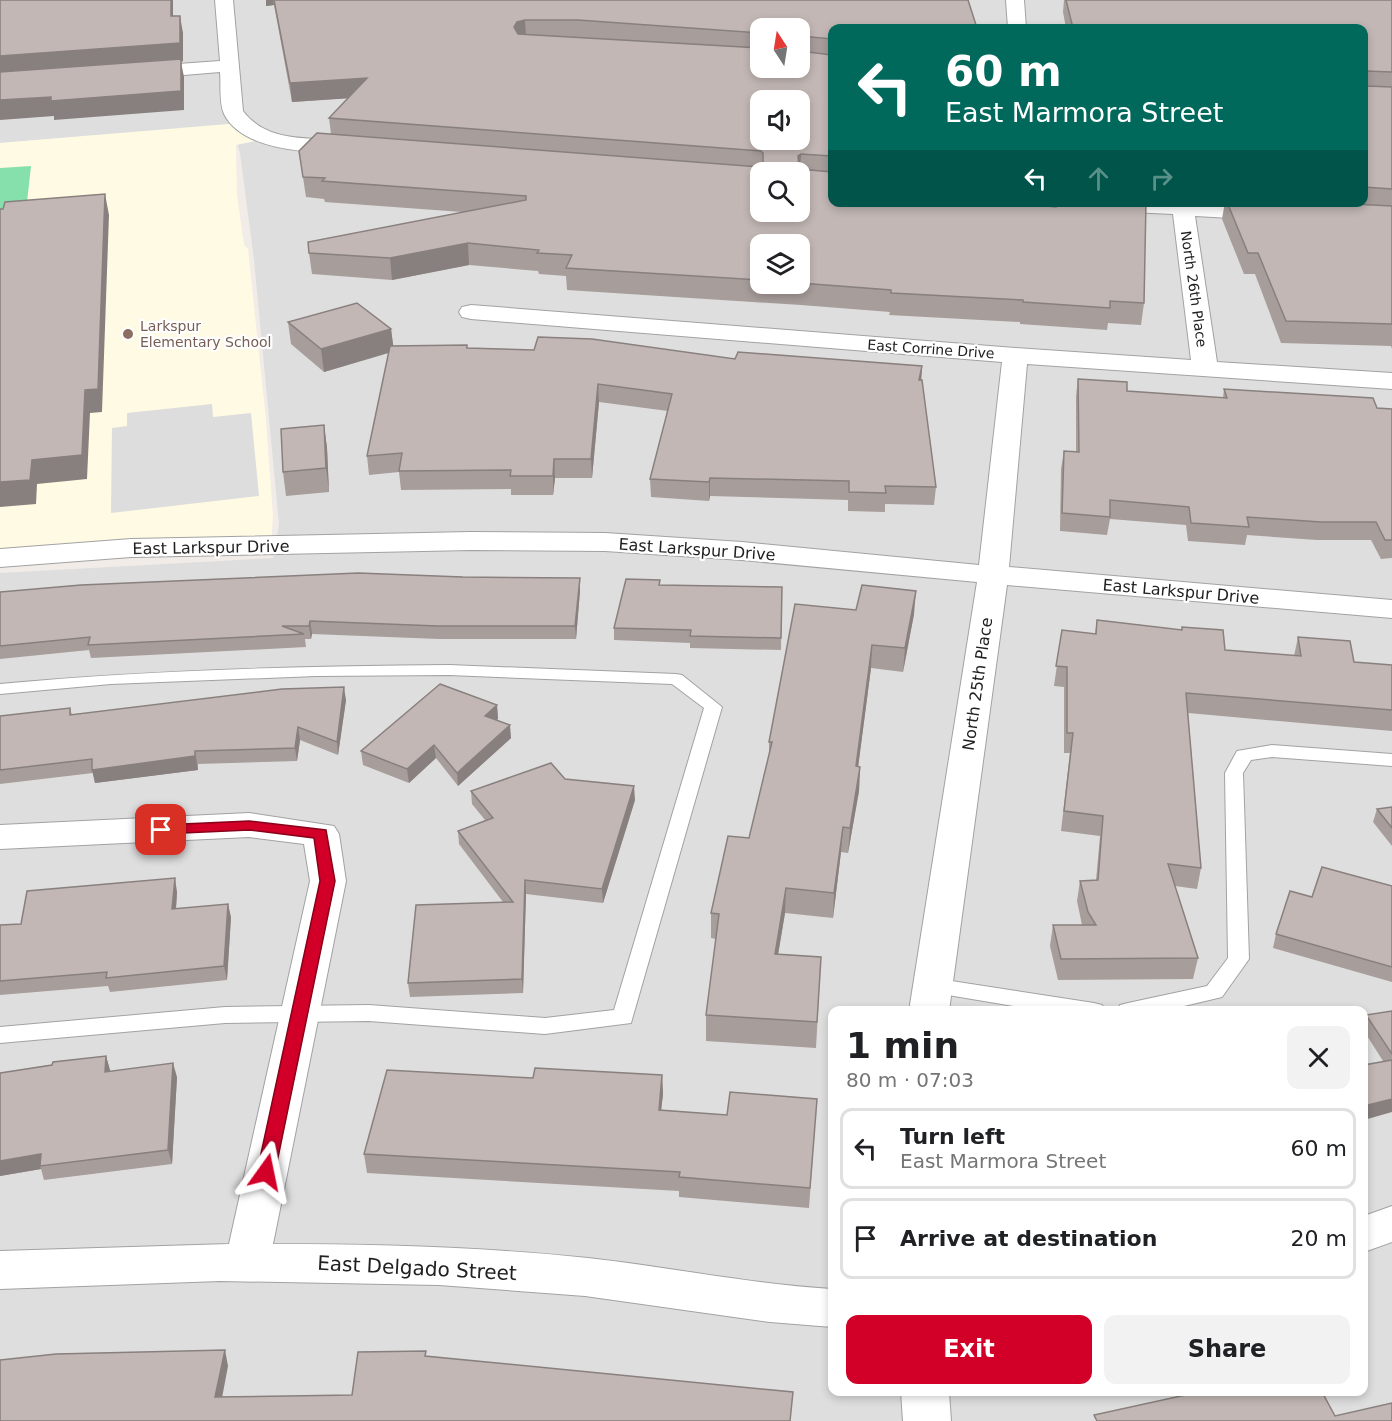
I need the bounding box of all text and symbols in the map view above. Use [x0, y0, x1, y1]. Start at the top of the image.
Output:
north arrow [750, 18, 810, 78]
map controls [750, 18, 810, 294]
text: 60 m [945, 47, 1062, 96]
icon: left [846, 48, 924, 126]
button: sound [750, 90, 810, 150]
text: East Marmora Street [945, 97, 1223, 128]
button: search [750, 162, 810, 222]
icon: left [1019, 162, 1052, 195]
icon: ahead [1082, 162, 1115, 195]
icon: right [1145, 162, 1178, 195]
street label: North 26th Place [1178, 230, 1210, 348]
button: layers [750, 234, 810, 294]
place label: Larkspur Elementary School [140, 318, 272, 350]
marker: Larkspur Elementary School [121, 327, 135, 341]
street label: East Corrine Drive [867, 337, 995, 361]
street label: East Larkspur Drive [618, 535, 776, 564]
street label: East Larkspur Drive [132, 537, 290, 558]
street label: East Larkspur Drive [1102, 575, 1260, 608]
street label: North 25th Place [959, 616, 996, 752]
pin [135, 804, 186, 855]
icon: arrive [144, 813, 177, 846]
text: 1 min [846, 1025, 959, 1066]
button: close [1287, 1026, 1350, 1089]
text: 80 m · 07:03 [846, 1068, 974, 1092]
text: Turn left [900, 1124, 1005, 1149]
icon: left [849, 1132, 882, 1165]
text: 60 m [1291, 1136, 1347, 1161]
position arrow [234, 1140, 298, 1204]
text: East Marmora Street [900, 1149, 1106, 1173]
icon: arrive [849, 1222, 882, 1255]
text: Arrive at destination [900, 1226, 1157, 1251]
text: 20 m [1291, 1226, 1347, 1251]
street label: East Delgado Street [317, 1251, 518, 1285]
button: Exit [846, 1315, 1092, 1384]
button: Share [1104, 1315, 1350, 1384]

